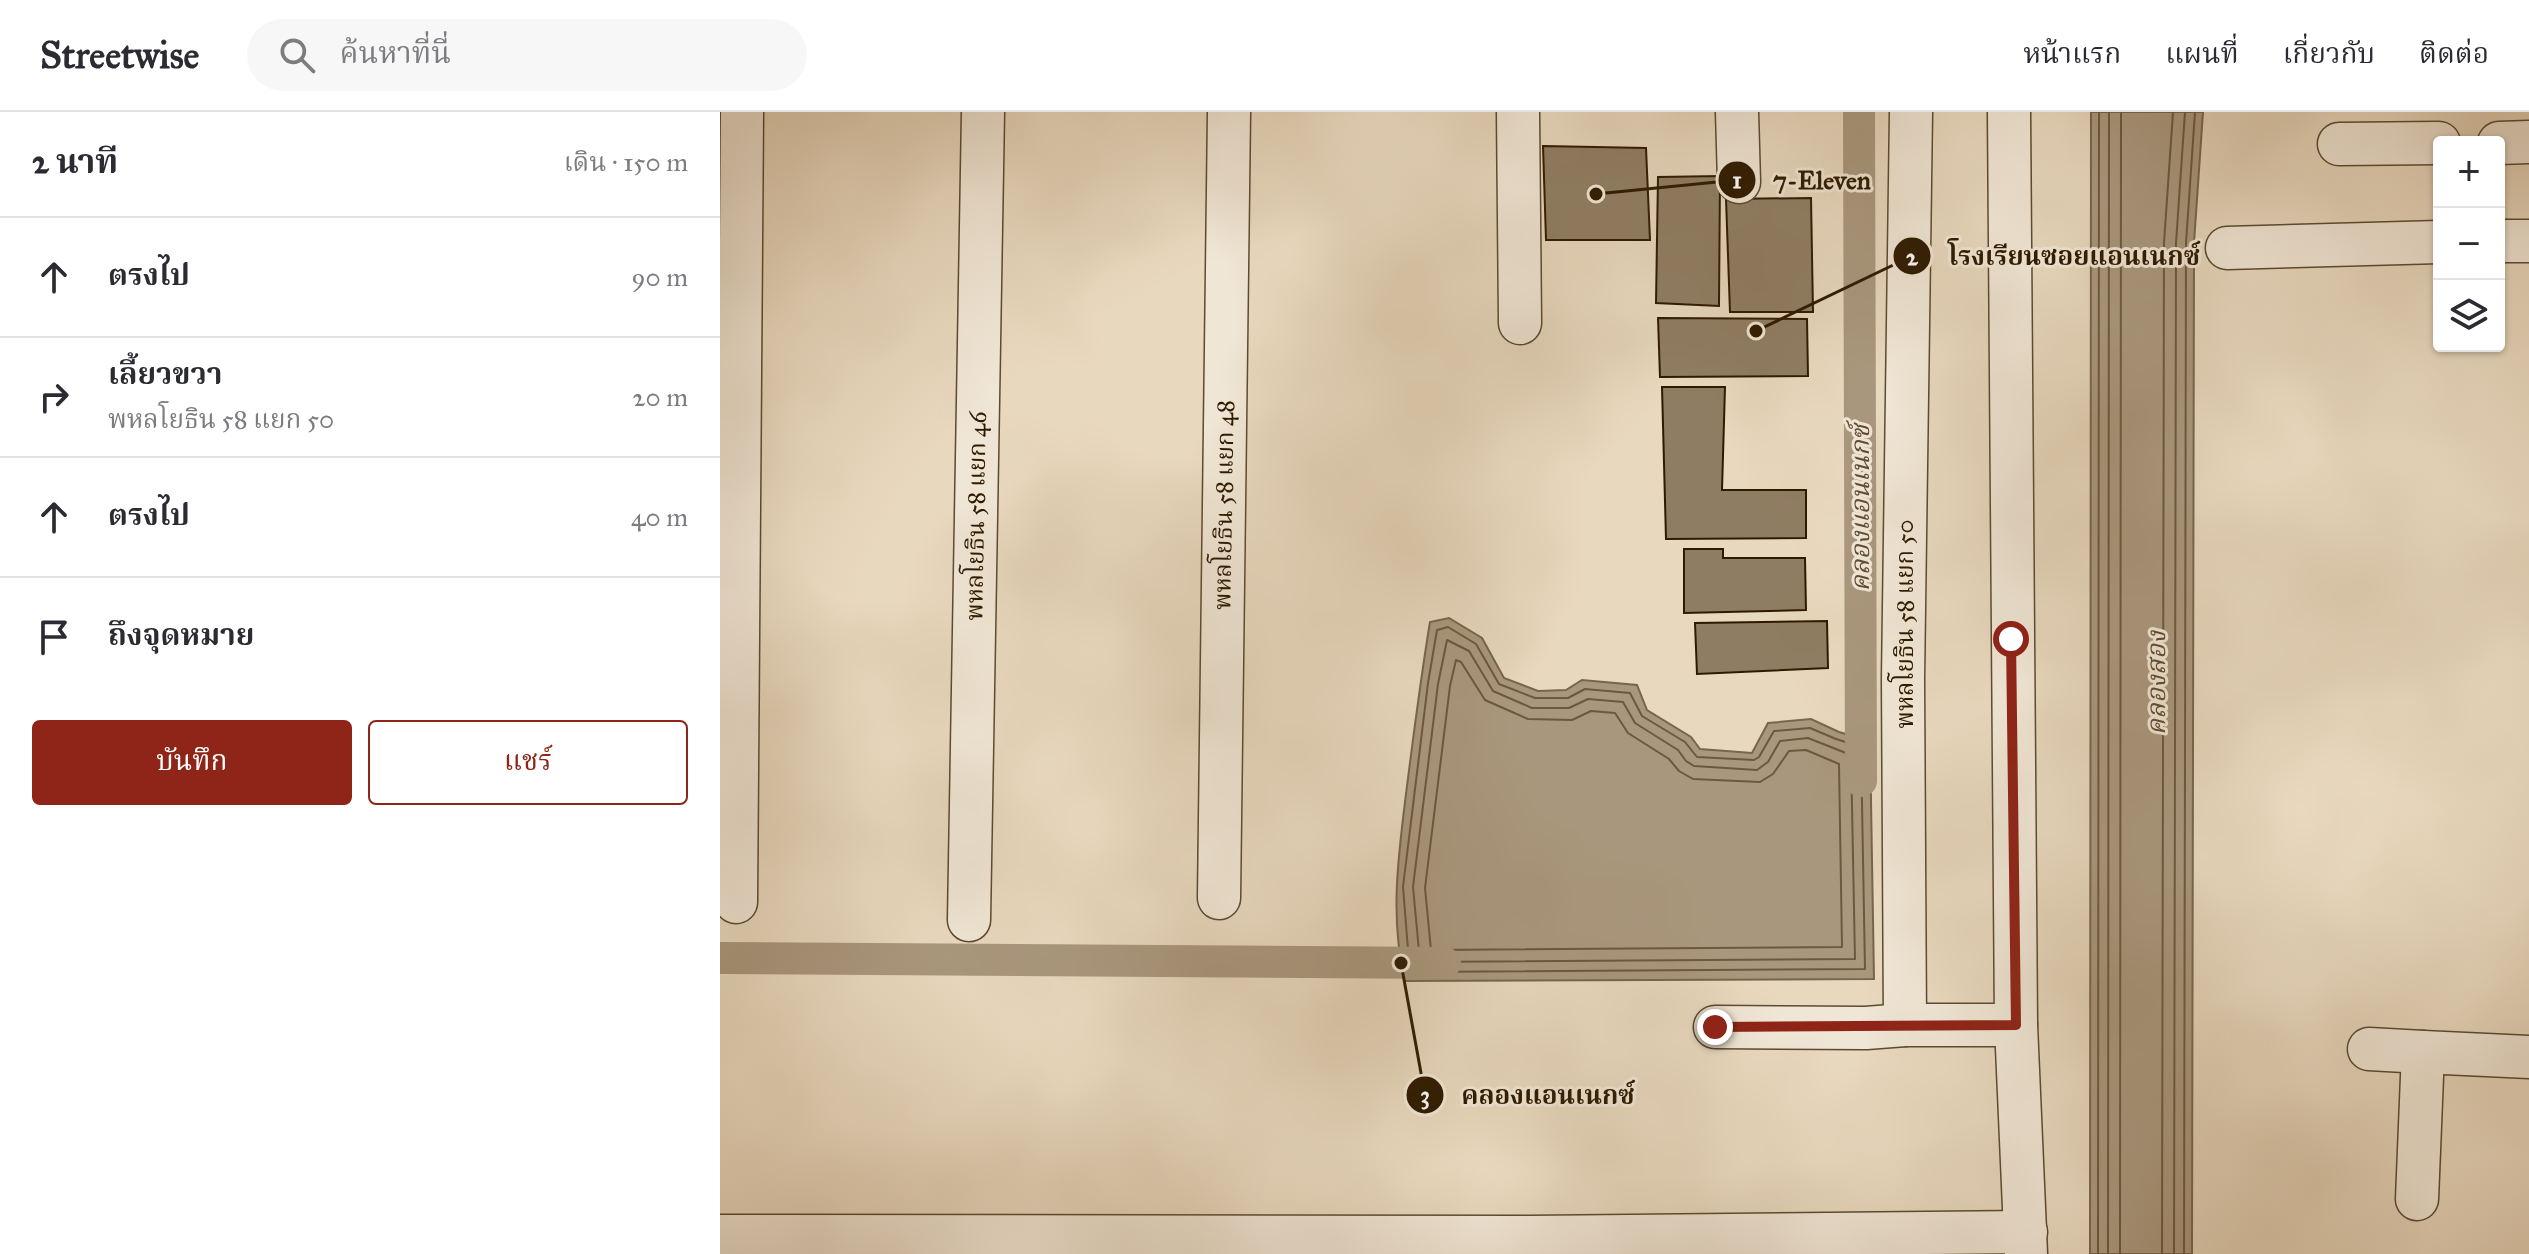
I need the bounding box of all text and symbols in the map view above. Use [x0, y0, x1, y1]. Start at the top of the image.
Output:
search box [247, 19, 807, 91]
text: Streetwise [40, 32, 199, 78]
icon: search [275, 33, 319, 77]
text: ค้นหาที่นี่ [339, 35, 451, 71]
text: หน้าแรก [2023, 36, 2121, 71]
text: แผนที่ [2165, 36, 2239, 71]
text: เกี่ยวกับ [2283, 36, 2375, 71]
text: ติดต่อ [2419, 36, 2489, 71]
map controls [2433, 136, 2505, 352]
button: + [2433, 136, 2505, 208]
text: 2 นาที [32, 141, 118, 182]
text: เดิน · 150 m [564, 146, 688, 178]
callout: 7-Eleven [1717, 155, 1887, 205]
text: 7-Eleven [1773, 164, 1871, 196]
text: 1 [1732, 165, 1742, 195]
button: − [2433, 208, 2505, 280]
callout: โรงเรียนซอยแอนเนกซ์ [1892, 231, 2216, 281]
text: โรงเรียนซอยแอนเนกซ์ [1947, 238, 2201, 272]
text: 2 [1906, 242, 1919, 272]
icon: ahead [32, 255, 76, 299]
text: ตรงไป [108, 257, 190, 293]
text: 90 m [631, 261, 688, 293]
button: layers [2433, 280, 2505, 352]
text: เลี้ยวขวา [108, 356, 222, 392]
icon: right [32, 375, 76, 419]
text: 20 m [633, 381, 688, 413]
street label: พหลโยธิน 58 แยก 48 [1204, 400, 1241, 610]
text: พหลโยธิน 58 แยก 50 [108, 403, 334, 435]
street label: พหลโยธิน 58 แยก 46 [956, 410, 993, 621]
water label: คลองแอนเนกซ์ [1844, 420, 1876, 592]
icon: ahead [32, 495, 76, 539]
text: ตรงไป [108, 497, 190, 533]
text: 40 m [631, 501, 688, 533]
street label: พหลโยธิน 58 แยก 50 [1887, 520, 1920, 728]
icon: arrive [32, 615, 76, 659]
text: ถึงจุดหมาย [108, 617, 254, 653]
route start [1993, 621, 2029, 657]
water label: คลองสอง [2140, 630, 2172, 735]
button: บันทึก [32, 720, 352, 805]
button: แชร์ [368, 720, 688, 805]
route end [1697, 1009, 1733, 1045]
callout: คลองแอนเนกซ์ [1405, 1070, 1651, 1120]
text: คลองแอนเนกซ์ [1461, 1079, 1636, 1111]
text: 3 [1420, 1080, 1430, 1110]

